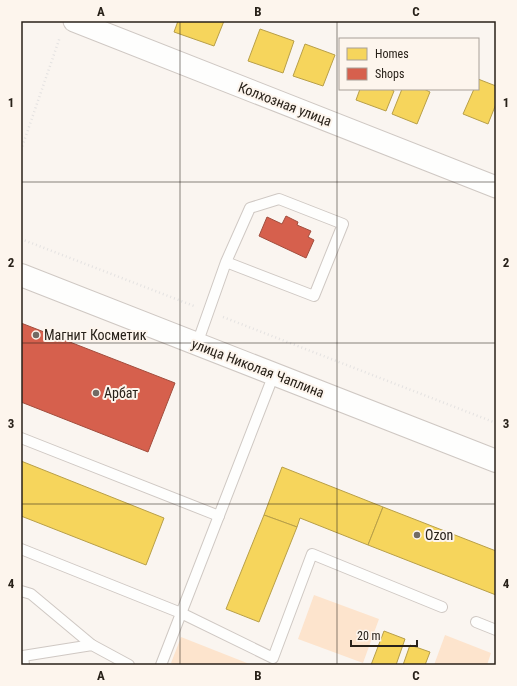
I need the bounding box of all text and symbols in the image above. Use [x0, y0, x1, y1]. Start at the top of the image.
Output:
text: A [97, 4, 105, 19]
text: B [254, 4, 262, 19]
text: C [412, 4, 420, 19]
legend [339, 38, 479, 90]
text: Homes [375, 47, 409, 61]
text: Shops [375, 67, 404, 81]
street label: Колхозная улица [236, 79, 334, 129]
text: 1 [8, 95, 14, 110]
text: 1 [503, 95, 509, 110]
text: 2 [8, 255, 15, 270]
text: 2 [503, 255, 510, 270]
place label: Магнит Косметик [44, 327, 147, 343]
marker: Магнит Косметик [31, 330, 41, 340]
street label: улица Николая Чаплина [190, 335, 326, 401]
place label: Арбат [104, 385, 138, 401]
marker: Арбат [91, 388, 101, 398]
text: 3 [8, 416, 14, 431]
text: 3 [503, 416, 509, 431]
place label: Ozon [425, 527, 453, 543]
marker: Ozon [412, 530, 422, 540]
text: 4 [8, 576, 15, 591]
text: 4 [503, 576, 510, 591]
scale bar [351, 622, 417, 648]
text: 20 m [357, 629, 381, 643]
text: A [97, 668, 105, 683]
text: B [254, 668, 262, 683]
text: C [412, 668, 420, 683]

